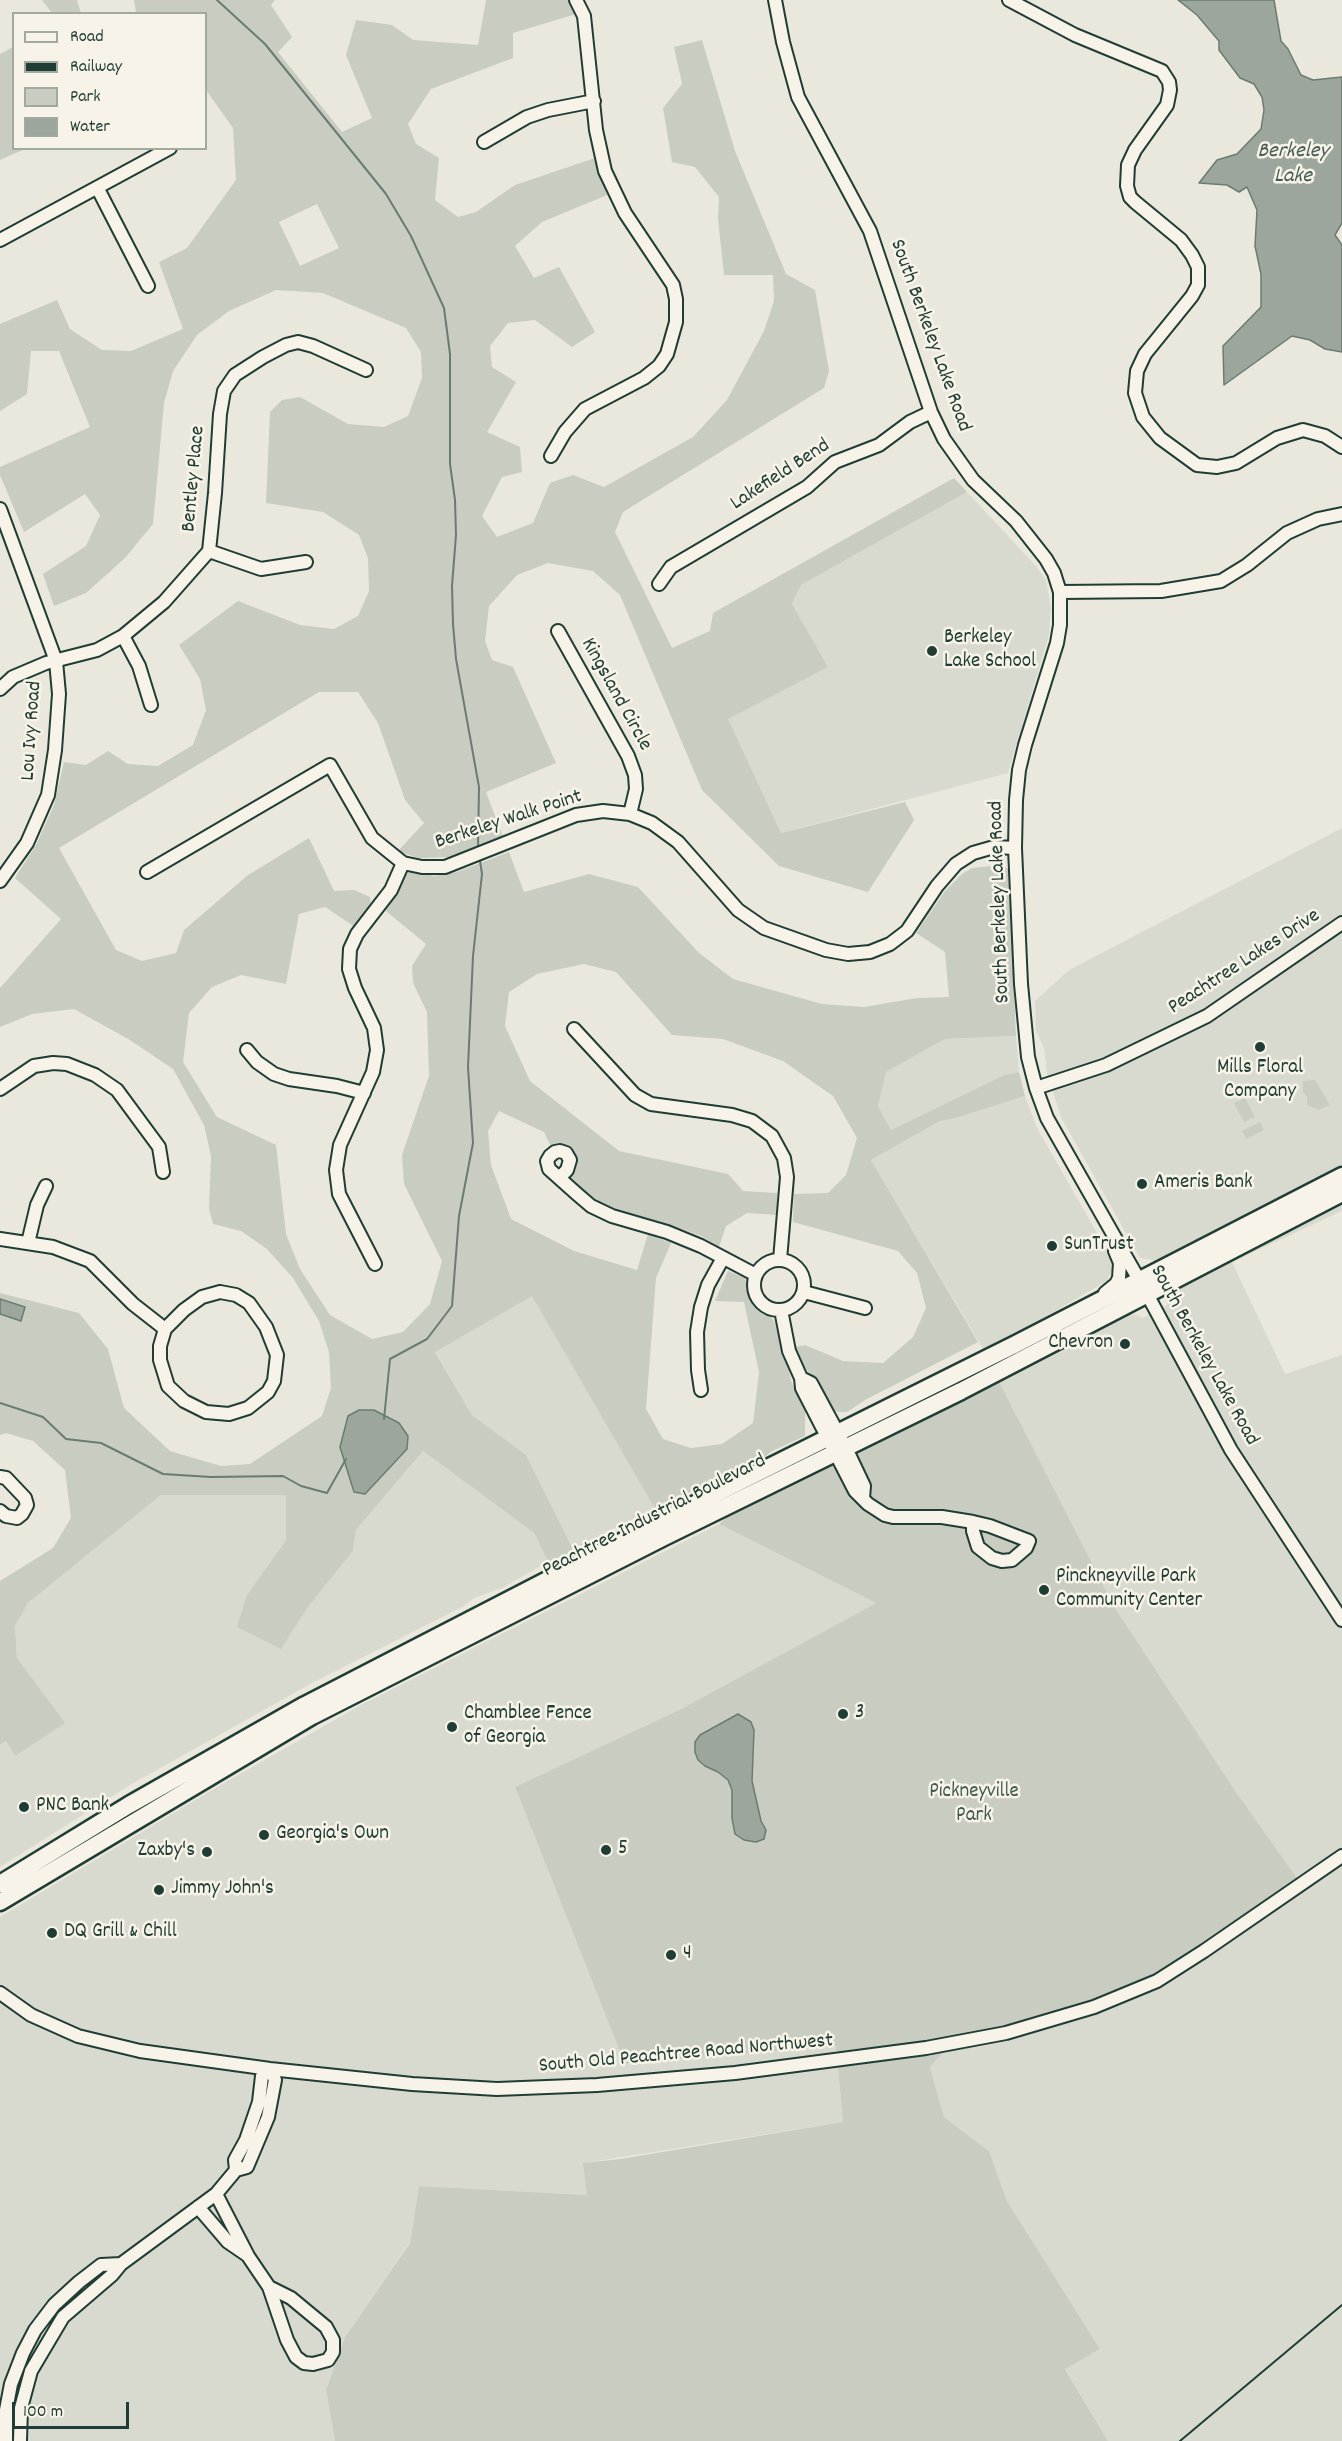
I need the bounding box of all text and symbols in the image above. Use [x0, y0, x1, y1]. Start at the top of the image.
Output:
legend [12, 12, 207, 150]
text: Road [70, 25, 104, 50]
text: Railway [70, 55, 122, 80]
text: Park [70, 85, 101, 110]
text: Water [70, 115, 110, 140]
water label: Berkeley Lake [1258, 140, 1328, 192]
street label: South Berkeley Lake Road [883, 237, 975, 435]
street label: Bentley Place [178, 425, 212, 533]
street label: Lakefield Bend [726, 434, 836, 518]
place label: Berkeley Lake School [944, 626, 1036, 676]
street label: Kingsland Circle [574, 634, 656, 756]
marker: Berkeley Lake School [925, 644, 939, 658]
street label: Lou Ivy Road [17, 680, 49, 782]
street label: Berkeley Walk Point [432, 785, 586, 857]
street label: South Berkeley Lake Road [985, 800, 1017, 1004]
street label: Peachtree Lakes Drive [1164, 905, 1326, 1021]
marker: Mills Floral Company [1253, 1040, 1267, 1054]
place label: Mills Floral Company [1217, 1056, 1303, 1106]
place label: Ameris Bank [1154, 1171, 1253, 1197]
marker: Ameris Bank [1135, 1177, 1149, 1191]
place label: SunTrust [1064, 1233, 1134, 1259]
marker: SunTrust [1045, 1239, 1059, 1253]
street label: South Berkeley Lake Road [1143, 1261, 1263, 1451]
place label: Chevron [1048, 1331, 1113, 1357]
marker: Chevron [1118, 1337, 1132, 1351]
street label: Peachtree Industrial Boulevard [539, 1450, 771, 1584]
place label: Pinckneyville Park Community Center [1056, 1565, 1202, 1615]
marker: Pinckneyville Park Community Center [1037, 1583, 1051, 1597]
place label: 3 [855, 1701, 864, 1727]
place label: Chamblee Fence of Georgia [464, 1702, 592, 1752]
marker: 3 [836, 1707, 850, 1721]
marker: Chamblee Fence of Georgia [445, 1720, 459, 1734]
park label: Pickneyville Park [929, 1780, 1019, 1830]
place label: PNC Bank [36, 1794, 109, 1820]
marker: PNC Bank [17, 1800, 31, 1814]
place label: Georgia's Own [276, 1822, 389, 1848]
marker: Georgia's Own [257, 1828, 271, 1842]
place label: 5 [618, 1837, 628, 1863]
place label: Zaxby's [138, 1839, 195, 1865]
marker: 5 [599, 1843, 613, 1857]
marker: Zaxby's [200, 1845, 214, 1859]
place label: Jimmy John's [171, 1877, 274, 1903]
marker: Jimmy John's [152, 1883, 166, 1897]
place label: DQ Grill & Chill [64, 1920, 177, 1946]
marker: DQ Grill & Chill [45, 1926, 59, 1940]
place label: 4 [683, 1942, 692, 1968]
marker: 4 [664, 1948, 678, 1962]
street label: South Old Peachtree Road Northwest [538, 2030, 834, 2080]
scale bar [15, 2390, 132, 2428]
text: 100 m [23, 2400, 63, 2425]

